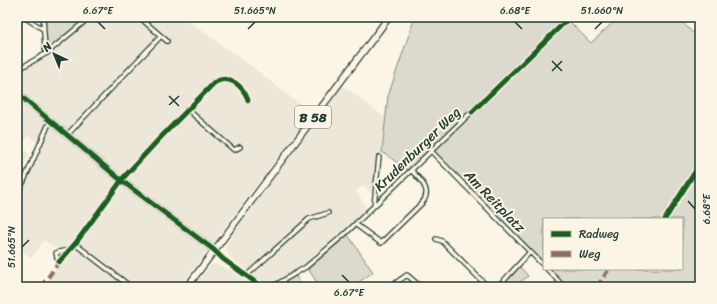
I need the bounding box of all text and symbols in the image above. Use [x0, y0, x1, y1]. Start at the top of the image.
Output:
text: 6.67°E [83, 2, 114, 20]
text: 51.665°N [234, 2, 276, 20]
text: 6.68°E [500, 2, 532, 20]
text: 51.660°N [581, 2, 623, 20]
north arrow [34, 34, 74, 74]
text: N [37, 37, 57, 57]
street label: Krudenburger Weg [368, 101, 467, 198]
road number: B 58 [295, 106, 331, 128]
street label: Am Reitplatz [457, 163, 532, 239]
text: 6.68°E [698, 192, 716, 224]
legend [543, 218, 683, 270]
text: Radweg [579, 223, 619, 245]
text: 51.665°N [3, 226, 21, 268]
text: Weg [579, 243, 600, 265]
text: 6.67°E [334, 284, 365, 302]

